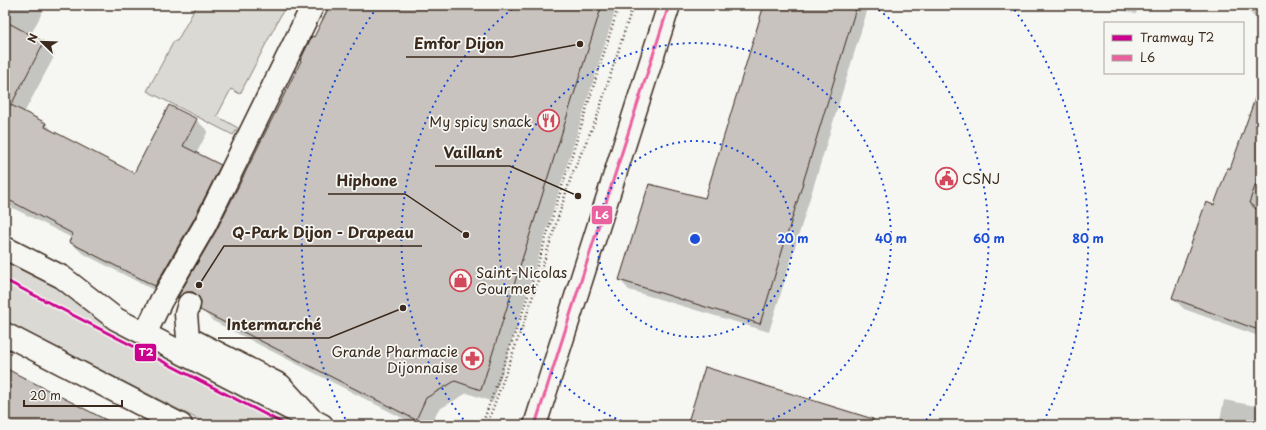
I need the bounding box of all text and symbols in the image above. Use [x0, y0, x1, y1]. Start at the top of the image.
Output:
north arrow [22, 22, 62, 62]
legend [1104, 22, 1244, 74]
text: Tramway T2 [1140, 28, 1214, 46]
text: N [23, 30, 42, 45]
callout: Emfor Dijon [406, 30, 512, 57]
text: Emfor Dijon [414, 31, 504, 54]
text: L6 [1140, 48, 1155, 66]
restaurant icon: My spicy snack [535, 108, 561, 134]
place label: My spicy snack [429, 111, 532, 132]
callout: Vaillant [435, 139, 510, 166]
text: Vaillant [444, 140, 502, 163]
public building icon: CSNJ [934, 165, 960, 191]
callout: Hiphone [328, 167, 405, 194]
text: Hiphone [337, 168, 398, 191]
place label: CSNJ [962, 168, 1000, 189]
line badge: L6 [591, 205, 613, 225]
text: L6 [595, 206, 609, 223]
callout: Q-Park Dijon - Drapeau [224, 219, 422, 246]
text: Q-Park Dijon - Drapeau [232, 220, 414, 243]
text: 20 m [777, 229, 809, 247]
text: 40 m [875, 229, 907, 247]
text: 60 m [973, 229, 1005, 247]
text: 80 m [1072, 229, 1104, 247]
centre of rings [688, 232, 702, 246]
place label: Saint-Nicolas Gourmet [476, 262, 567, 299]
shop icon: Saint-Nicolas Gourmet [448, 267, 474, 293]
callout: Intermarché [218, 311, 329, 338]
text: Intermarché [227, 312, 321, 335]
place label: Grande Pharmacie Dijonnaise [331, 341, 458, 378]
line badge: T2 [134, 343, 157, 362]
text: T2 [138, 343, 154, 360]
pharmacy icon: Grande Pharmacie Dijonnaise [460, 346, 486, 372]
scale bar [24, 382, 122, 408]
text: 20 m [30, 386, 61, 404]

